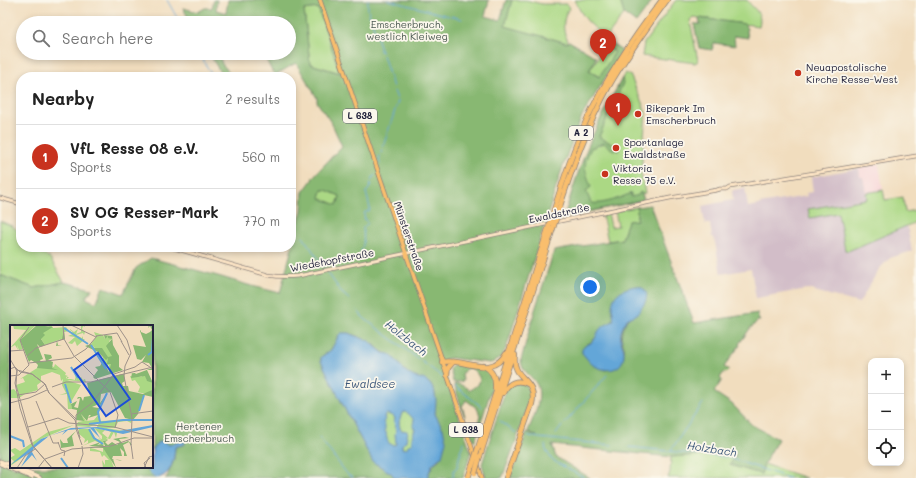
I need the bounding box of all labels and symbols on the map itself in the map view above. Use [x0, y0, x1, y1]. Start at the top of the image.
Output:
park label: Emscherbruch, westlich Kleiweg [366, 17, 448, 43]
pin: 2 [590, 29, 616, 62]
place label: Neuapostolische Kirche Resse-West [806, 60, 898, 86]
marker: Neuapostolische Kirche Resse-West [793, 68, 803, 78]
pin: 1 [605, 93, 631, 126]
place label: Bikepark Im Emscherbruch [646, 101, 716, 127]
road number: L 638 [343, 109, 377, 123]
marker: Bikepark Im Emscherbruch [633, 109, 643, 119]
road number: A 2 [569, 126, 593, 140]
place label: Sportanlage Ewaldstraße [624, 135, 686, 161]
marker: Sportanlage Ewaldstraße [611, 143, 621, 153]
place label: Viktoria Resse 75 e.V. [613, 161, 676, 187]
marker: Viktoria Resse 75 e.V. [600, 169, 610, 179]
street label: Münsterstraße [391, 199, 427, 273]
street label: Ewaldstraße [527, 200, 591, 226]
street label: Wiedehopfstraße [289, 245, 375, 275]
your location [580, 277, 600, 297]
water label: Holzbach [382, 316, 431, 359]
inset map [10, 325, 153, 468]
water label: Ewaldsee [345, 376, 395, 391]
park label: Hertener Emscherbruch [164, 419, 234, 445]
road number: L 638 [449, 423, 483, 437]
water label: Holzbach [686, 437, 738, 460]

